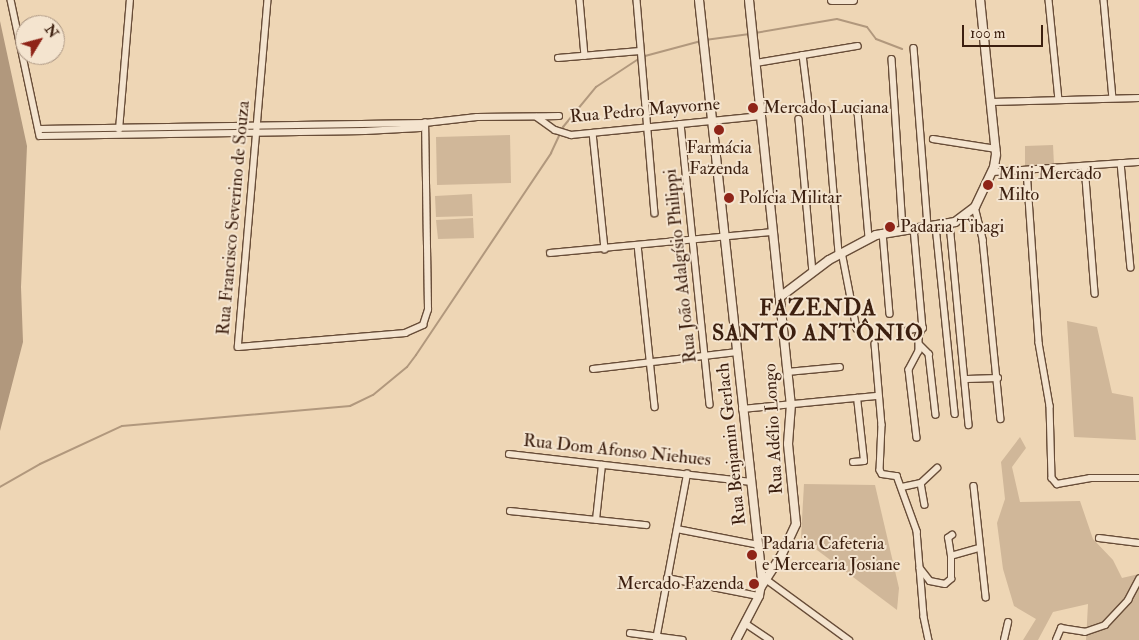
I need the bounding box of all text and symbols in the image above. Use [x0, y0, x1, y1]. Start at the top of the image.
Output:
north arrow [15, 15, 65, 65]
scale bar [964, 15, 1045, 47]
text: N [41, 21, 62, 41]
text: 100 m [970, 24, 1005, 43]
street label: Rua Pedro Mayvorne [569, 94, 721, 128]
place label: Mercado Luciana [763, 97, 889, 119]
street label: Rua Francisco Severino de Souza [213, 100, 255, 336]
marker: Mercado Luciana [747, 102, 759, 114]
marker: Farmácia Fazenda [713, 124, 725, 136]
place label: Farmácia Fazenda [686, 138, 752, 180]
place label: Mini Mercado Milto [998, 164, 1102, 206]
street label: Rua João Adalgísio Philippi [660, 168, 702, 364]
marker: Mini Mercado Milto [982, 179, 994, 191]
place label: Polícia Militar [739, 187, 842, 209]
marker: Polícia Militar [723, 192, 735, 204]
place label: Padaria Tibagi [900, 216, 1004, 238]
marker: Padaria Tibagi [884, 221, 896, 233]
district label: FAZENDA SANTO ANTÔNIO [710, 295, 926, 346]
street label: Rua Benjamin Gerlach [713, 362, 751, 526]
street label: Rua Adélio Longo [760, 363, 788, 495]
street label: Rua Dom Afonso Niehues [522, 430, 712, 472]
place label: Padaria Cafeteria e Mercearia Josiane [762, 534, 900, 576]
marker: Padaria Cafeteria e Mercearia Josiane [746, 549, 758, 561]
place label: Mercado Fazenda [617, 573, 744, 595]
marker: Mercado Fazenda [748, 578, 760, 590]

